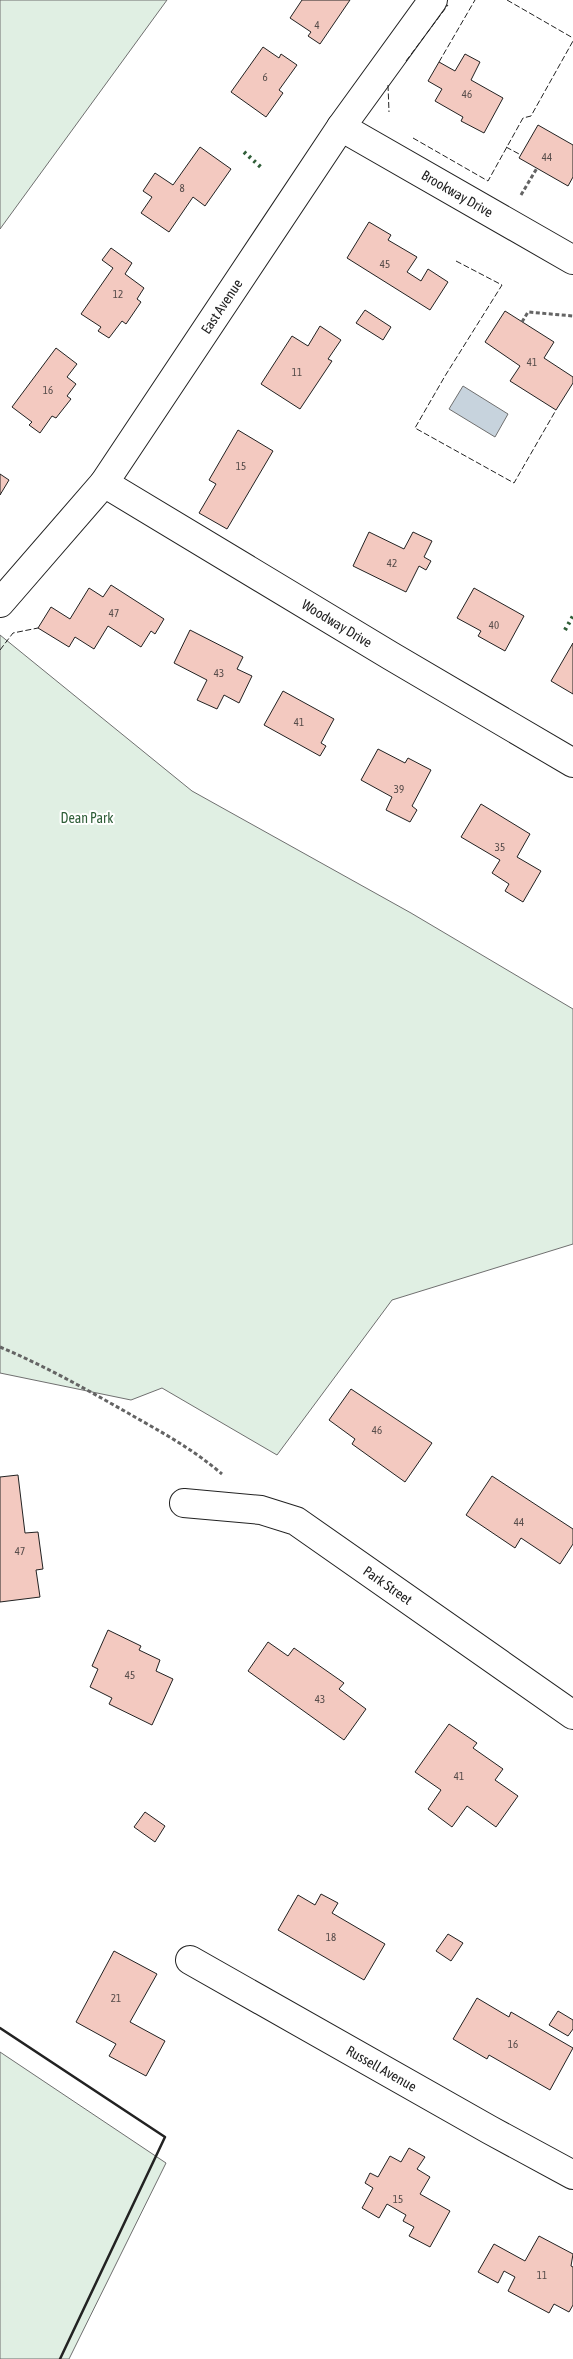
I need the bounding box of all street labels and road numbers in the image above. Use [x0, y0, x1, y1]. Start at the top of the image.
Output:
street label: Brookway Drive [419, 167, 496, 220]
street label: East Avenue [198, 276, 245, 337]
street label: Woodway Drive [299, 596, 375, 651]
street label: Park Street [360, 1563, 415, 1608]
street label: Russell Avenue [343, 2042, 419, 2095]

